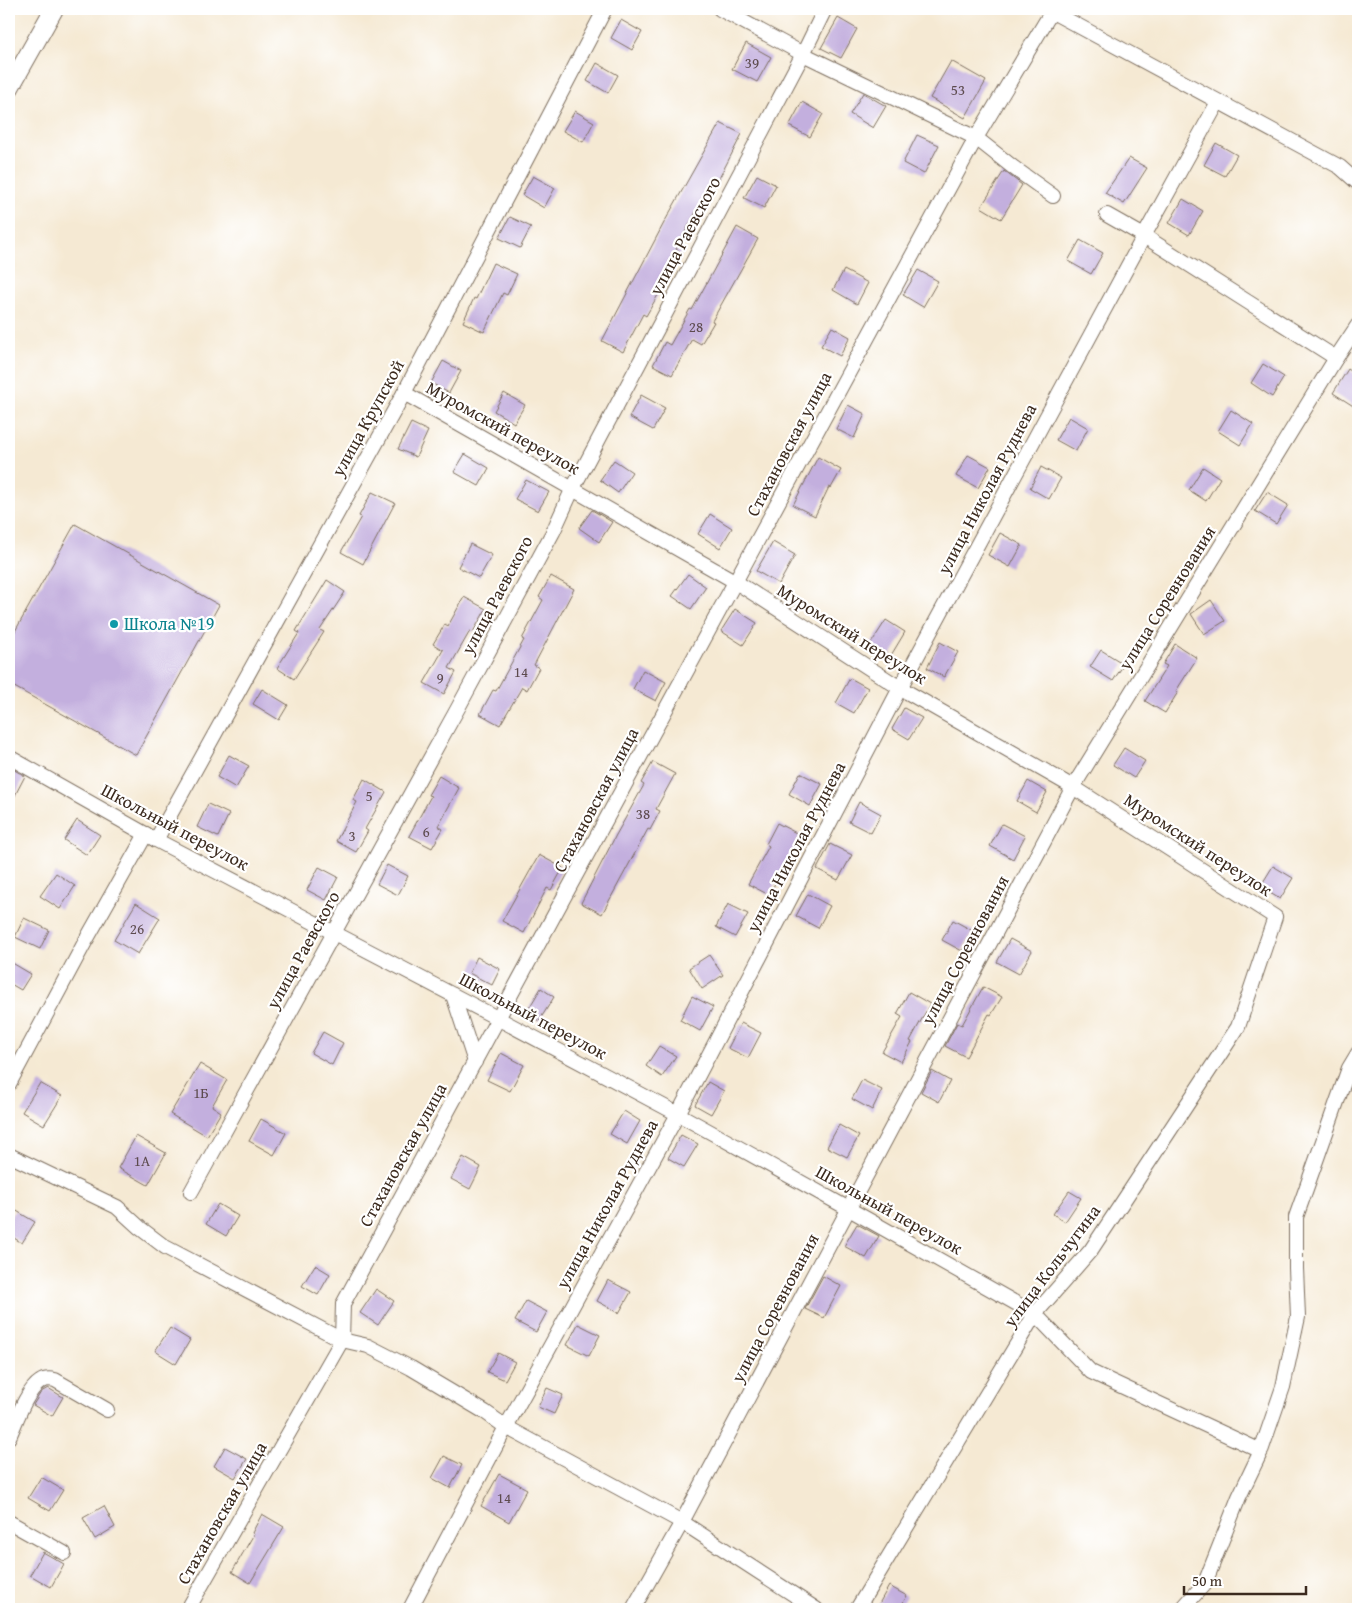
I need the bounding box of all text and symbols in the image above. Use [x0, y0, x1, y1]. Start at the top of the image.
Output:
house number: 39 [745, 52, 759, 73]
house number: 53 [951, 79, 965, 100]
street label: улица Раевского [641, 171, 727, 301]
house number: 28 [689, 316, 703, 337]
street label: улица Крупской [324, 354, 411, 482]
street label: Стахановская улица [739, 366, 838, 521]
street label: Муромский переулок [421, 374, 586, 481]
street label: улица Николая Руднева [930, 398, 1043, 580]
street label: улица Соревнования [1111, 520, 1222, 676]
street label: улица Раевского [453, 530, 539, 660]
street label: Муромский переулок [772, 576, 933, 691]
place label: Школа №19 [124, 610, 214, 637]
marker: Школа №19 [108, 618, 120, 630]
house number: 14 [514, 661, 528, 682]
house number: 9 [436, 667, 444, 688]
street label: Стахановская улица [546, 722, 645, 877]
street label: улица Николая Руднева [739, 756, 852, 938]
street label: Школьный переулок [96, 776, 255, 877]
house number: 5 [365, 785, 373, 806]
street label: Муромский переулок [1119, 786, 1278, 903]
house number: 38 [636, 803, 650, 824]
house number: 6 [422, 821, 430, 842]
house number: 3 [348, 825, 356, 846]
street label: улица Соревнования [913, 870, 1015, 1030]
street label: улица Раевского [258, 886, 346, 1015]
house number: 26 [130, 918, 144, 939]
street label: Школьный переулок [454, 965, 613, 1066]
street label: Стахановская улица [352, 1078, 454, 1232]
house number: 1Б [193, 1082, 209, 1103]
street label: улица Николая Руднева [548, 1114, 665, 1294]
house number: 1А [134, 1150, 150, 1171]
street label: Школьный переулок [811, 1158, 968, 1261]
street label: улица Кольчугина [996, 1198, 1107, 1333]
street label: улица Соревнования [723, 1228, 825, 1388]
street label: Стахановская улица [170, 1436, 274, 1589]
house number: 14 [497, 1487, 511, 1508]
scale bar [1184, 1563, 1307, 1595]
text: 50 m [1192, 1570, 1223, 1591]

